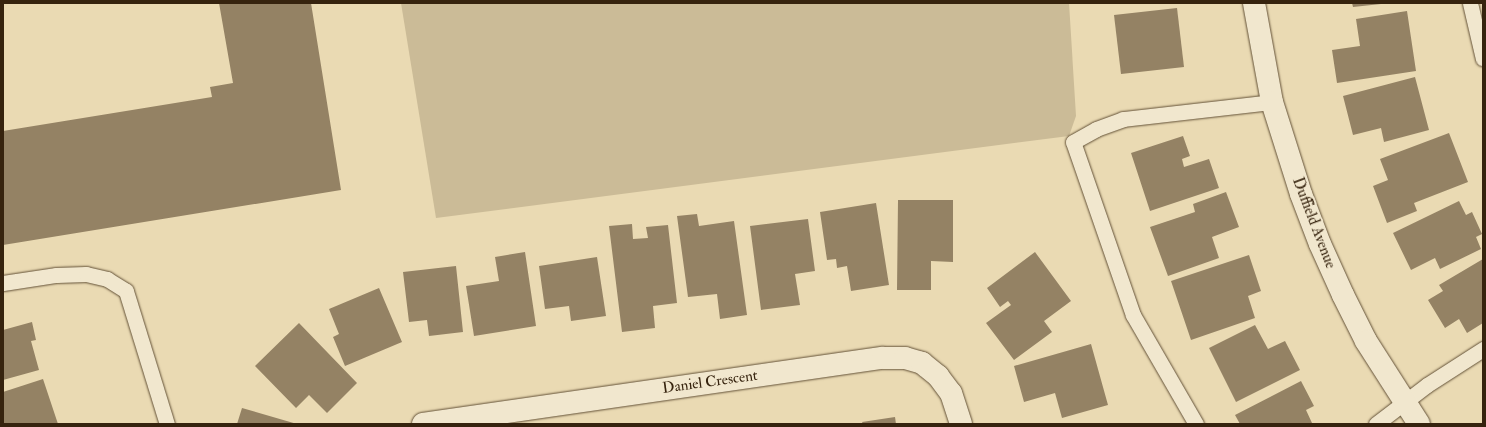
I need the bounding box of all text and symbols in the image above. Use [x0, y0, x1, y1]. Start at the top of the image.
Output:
street label: Duffield Avenue [1288, 175, 1340, 271]
street label: Daniel Crescent [661, 366, 759, 398]

